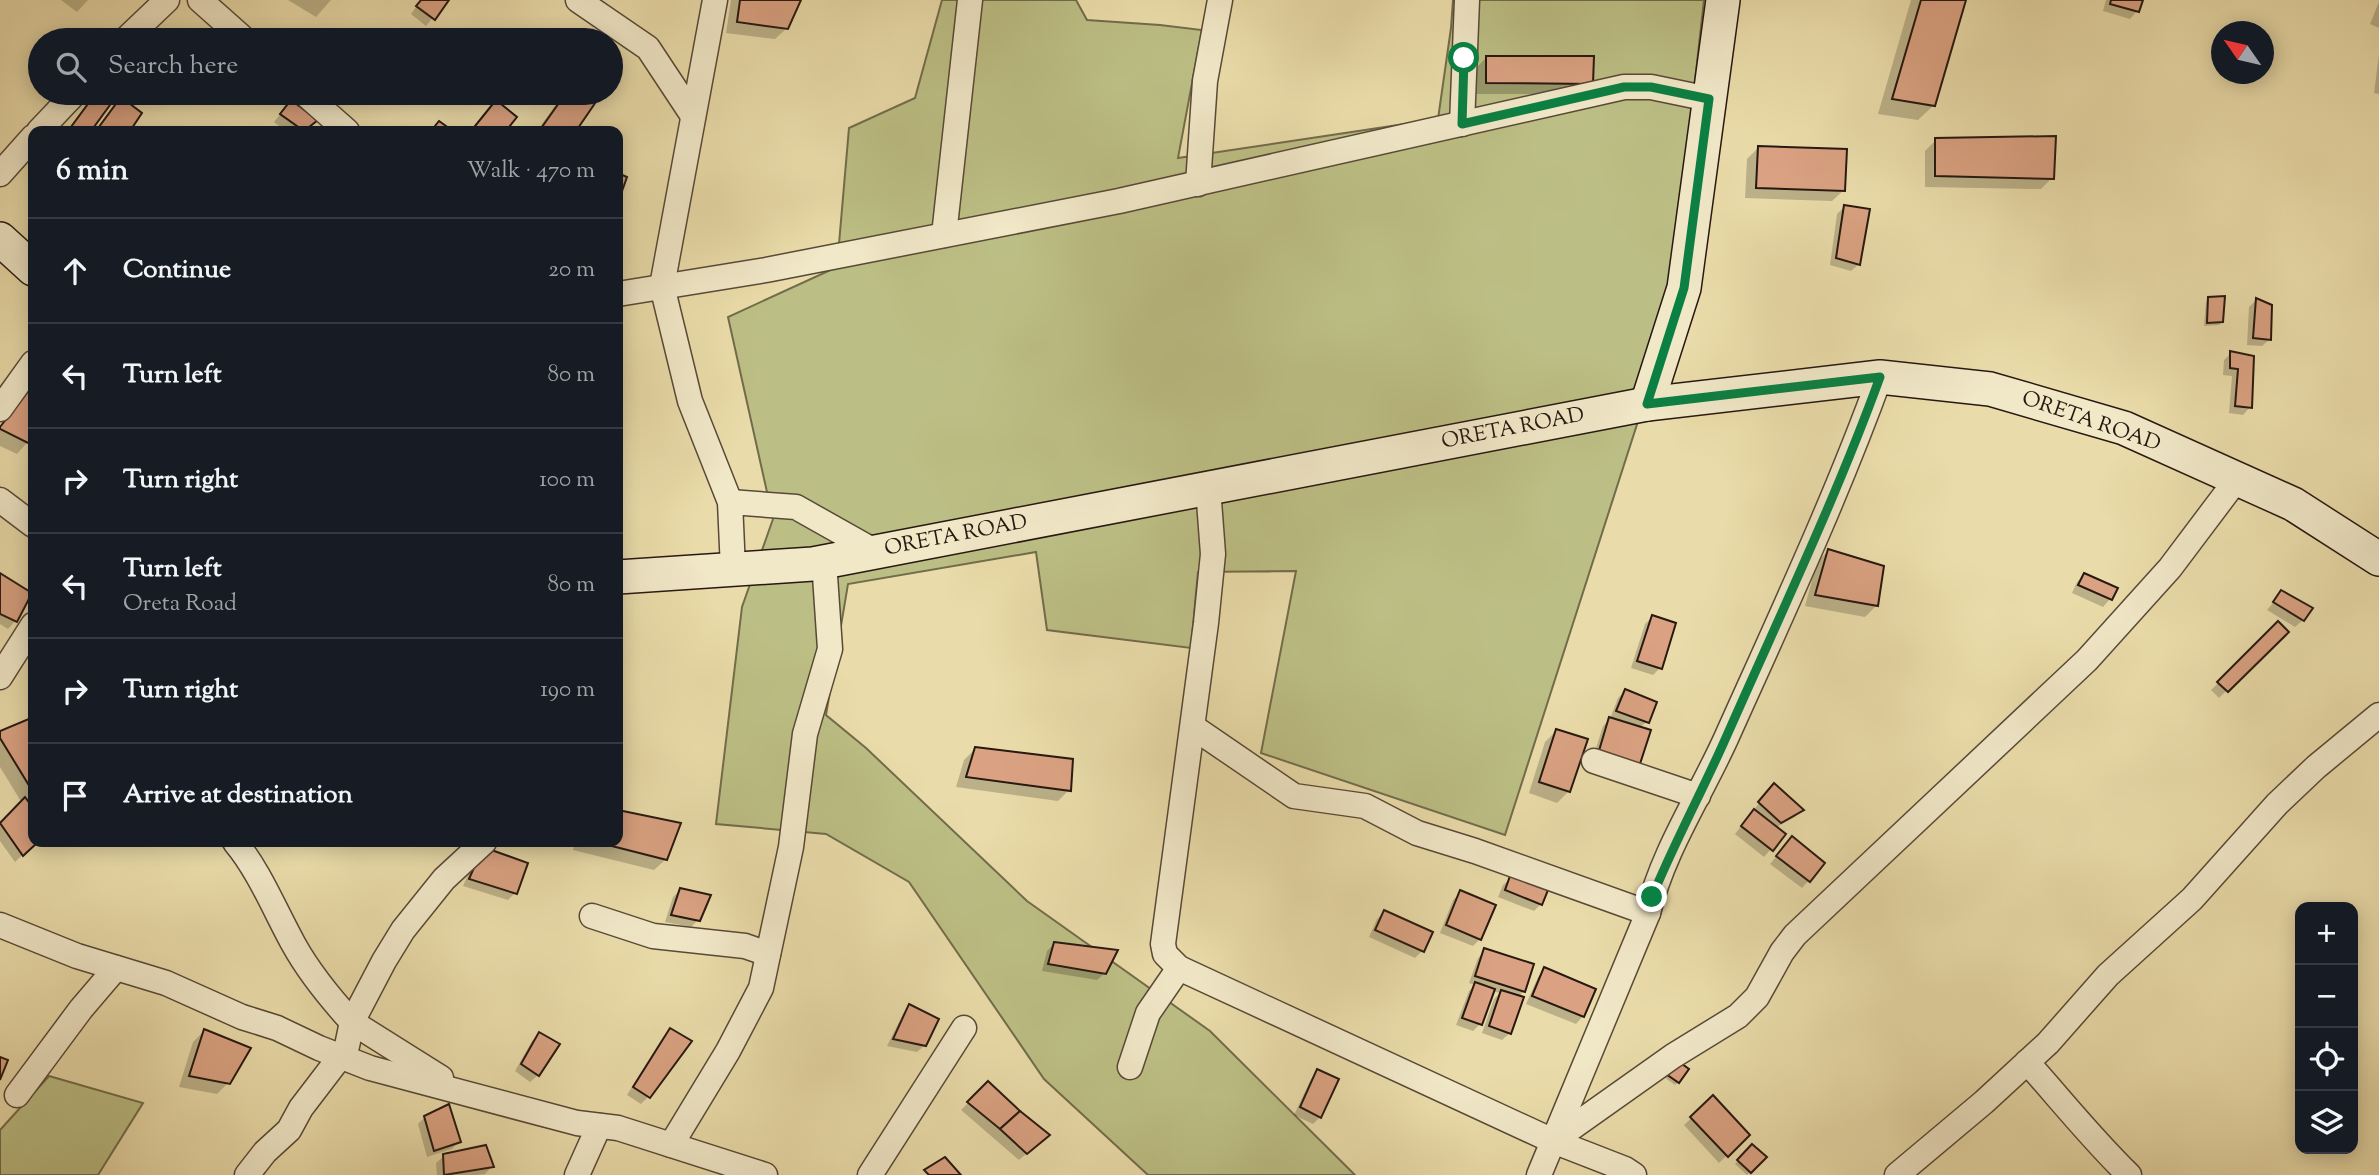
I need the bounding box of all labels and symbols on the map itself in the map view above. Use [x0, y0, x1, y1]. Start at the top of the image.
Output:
north arrow [2211, 21, 2274, 84]
route start [1448, 42, 1479, 73]
street label: ORETA ROAD [2017, 384, 2165, 460]
street label: ORETA ROAD [1439, 400, 1587, 458]
street label: ORETA ROAD [882, 507, 1030, 565]
route end [1636, 881, 1667, 912]

